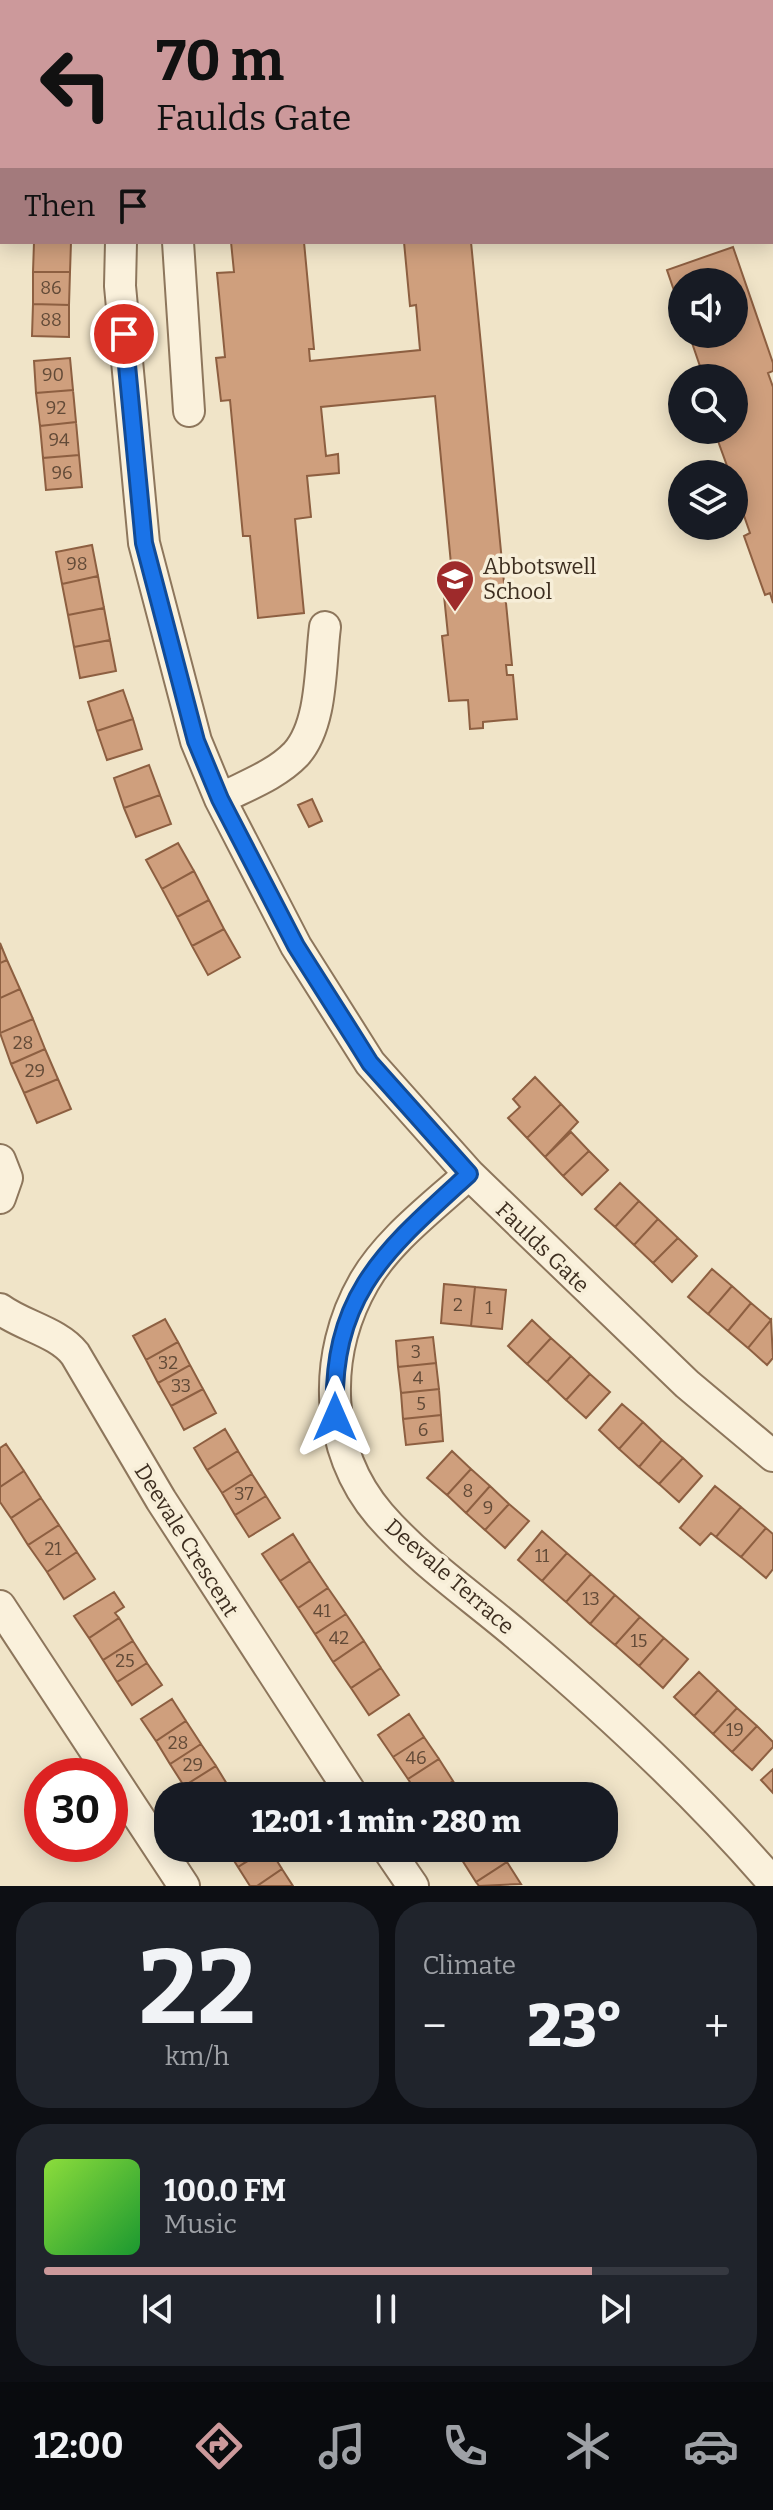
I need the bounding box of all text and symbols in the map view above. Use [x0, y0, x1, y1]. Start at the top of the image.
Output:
text: 70 m [156, 28, 284, 95]
icon: left [24, 32, 128, 136]
text: Faulds Gate [156, 96, 351, 140]
icon: arrive [111, 184, 155, 228]
text: Then [24, 188, 95, 224]
map controls [668, 268, 748, 540]
button: sound [668, 268, 748, 348]
house number: 86 [40, 277, 62, 299]
pin [90, 300, 158, 368]
house number: 88 [40, 309, 62, 331]
icon: arrive [102, 312, 146, 356]
house number: 90 [42, 364, 64, 386]
button: search [668, 364, 748, 444]
house number: 92 [46, 397, 66, 419]
house number: 94 [48, 429, 70, 451]
button: layers [668, 460, 748, 540]
house number: 96 [51, 462, 73, 484]
house number: 98 [66, 553, 88, 575]
place label: Abbotswell School [483, 553, 596, 605]
school or university icon: Abbotswell School [434, 558, 476, 613]
house number: 28 [13, 1032, 33, 1054]
house number: 29 [25, 1060, 45, 1082]
street label: Faulds Gate [490, 1196, 595, 1299]
house number: 2 [453, 1294, 463, 1316]
house number: 1 [485, 1297, 493, 1319]
house number: 3 [411, 1341, 421, 1363]
house number: 32 [158, 1352, 178, 1374]
house number: 4 [413, 1367, 424, 1389]
house number: 33 [171, 1375, 191, 1397]
position arrow [293, 1375, 377, 1459]
house number: 5 [416, 1393, 426, 1415]
house number: 6 [418, 1419, 428, 1441]
street label: Deevale Crescent [129, 1459, 245, 1622]
house number: 8 [463, 1480, 473, 1502]
house number: 37 [234, 1483, 254, 1505]
house number: 9 [483, 1497, 493, 1519]
street label: Deevale Terrace [380, 1513, 520, 1640]
house number: 21 [44, 1538, 62, 1560]
house number: 11 [535, 1545, 550, 1567]
house number: 13 [582, 1588, 600, 1610]
house number: 41 [313, 1600, 332, 1622]
house number: 42 [329, 1627, 349, 1649]
house number: 15 [631, 1630, 647, 1652]
house number: 25 [115, 1650, 135, 1672]
house number: 19 [726, 1719, 744, 1741]
house number: 28 [168, 1732, 188, 1754]
house number: 46 [405, 1747, 427, 1769]
house number: 29 [183, 1754, 203, 1776]
speed limit sign: 30 [24, 1758, 128, 1862]
text: 12:01 · 1 min · 280 m [252, 1804, 520, 1840]
text: 22 [139, 1926, 256, 2051]
text: Climate [423, 1950, 516, 1981]
text: 23° [528, 1990, 623, 2062]
text: − [423, 2000, 447, 2053]
text: + [704, 2000, 729, 2053]
text: km/h [165, 2041, 229, 2072]
text: 100.0 FM [164, 2173, 286, 2209]
text: Music [164, 2209, 237, 2240]
icon: previous [136, 2287, 180, 2331]
icon: pause [364, 2287, 408, 2331]
icon: next [593, 2287, 637, 2331]
icon: directions [191, 2418, 247, 2474]
icon: music [314, 2418, 370, 2474]
icon: phone [437, 2418, 493, 2474]
icon: climate [560, 2418, 616, 2474]
icon: car [683, 2418, 739, 2474]
text: 12:00 [34, 2424, 124, 2468]

